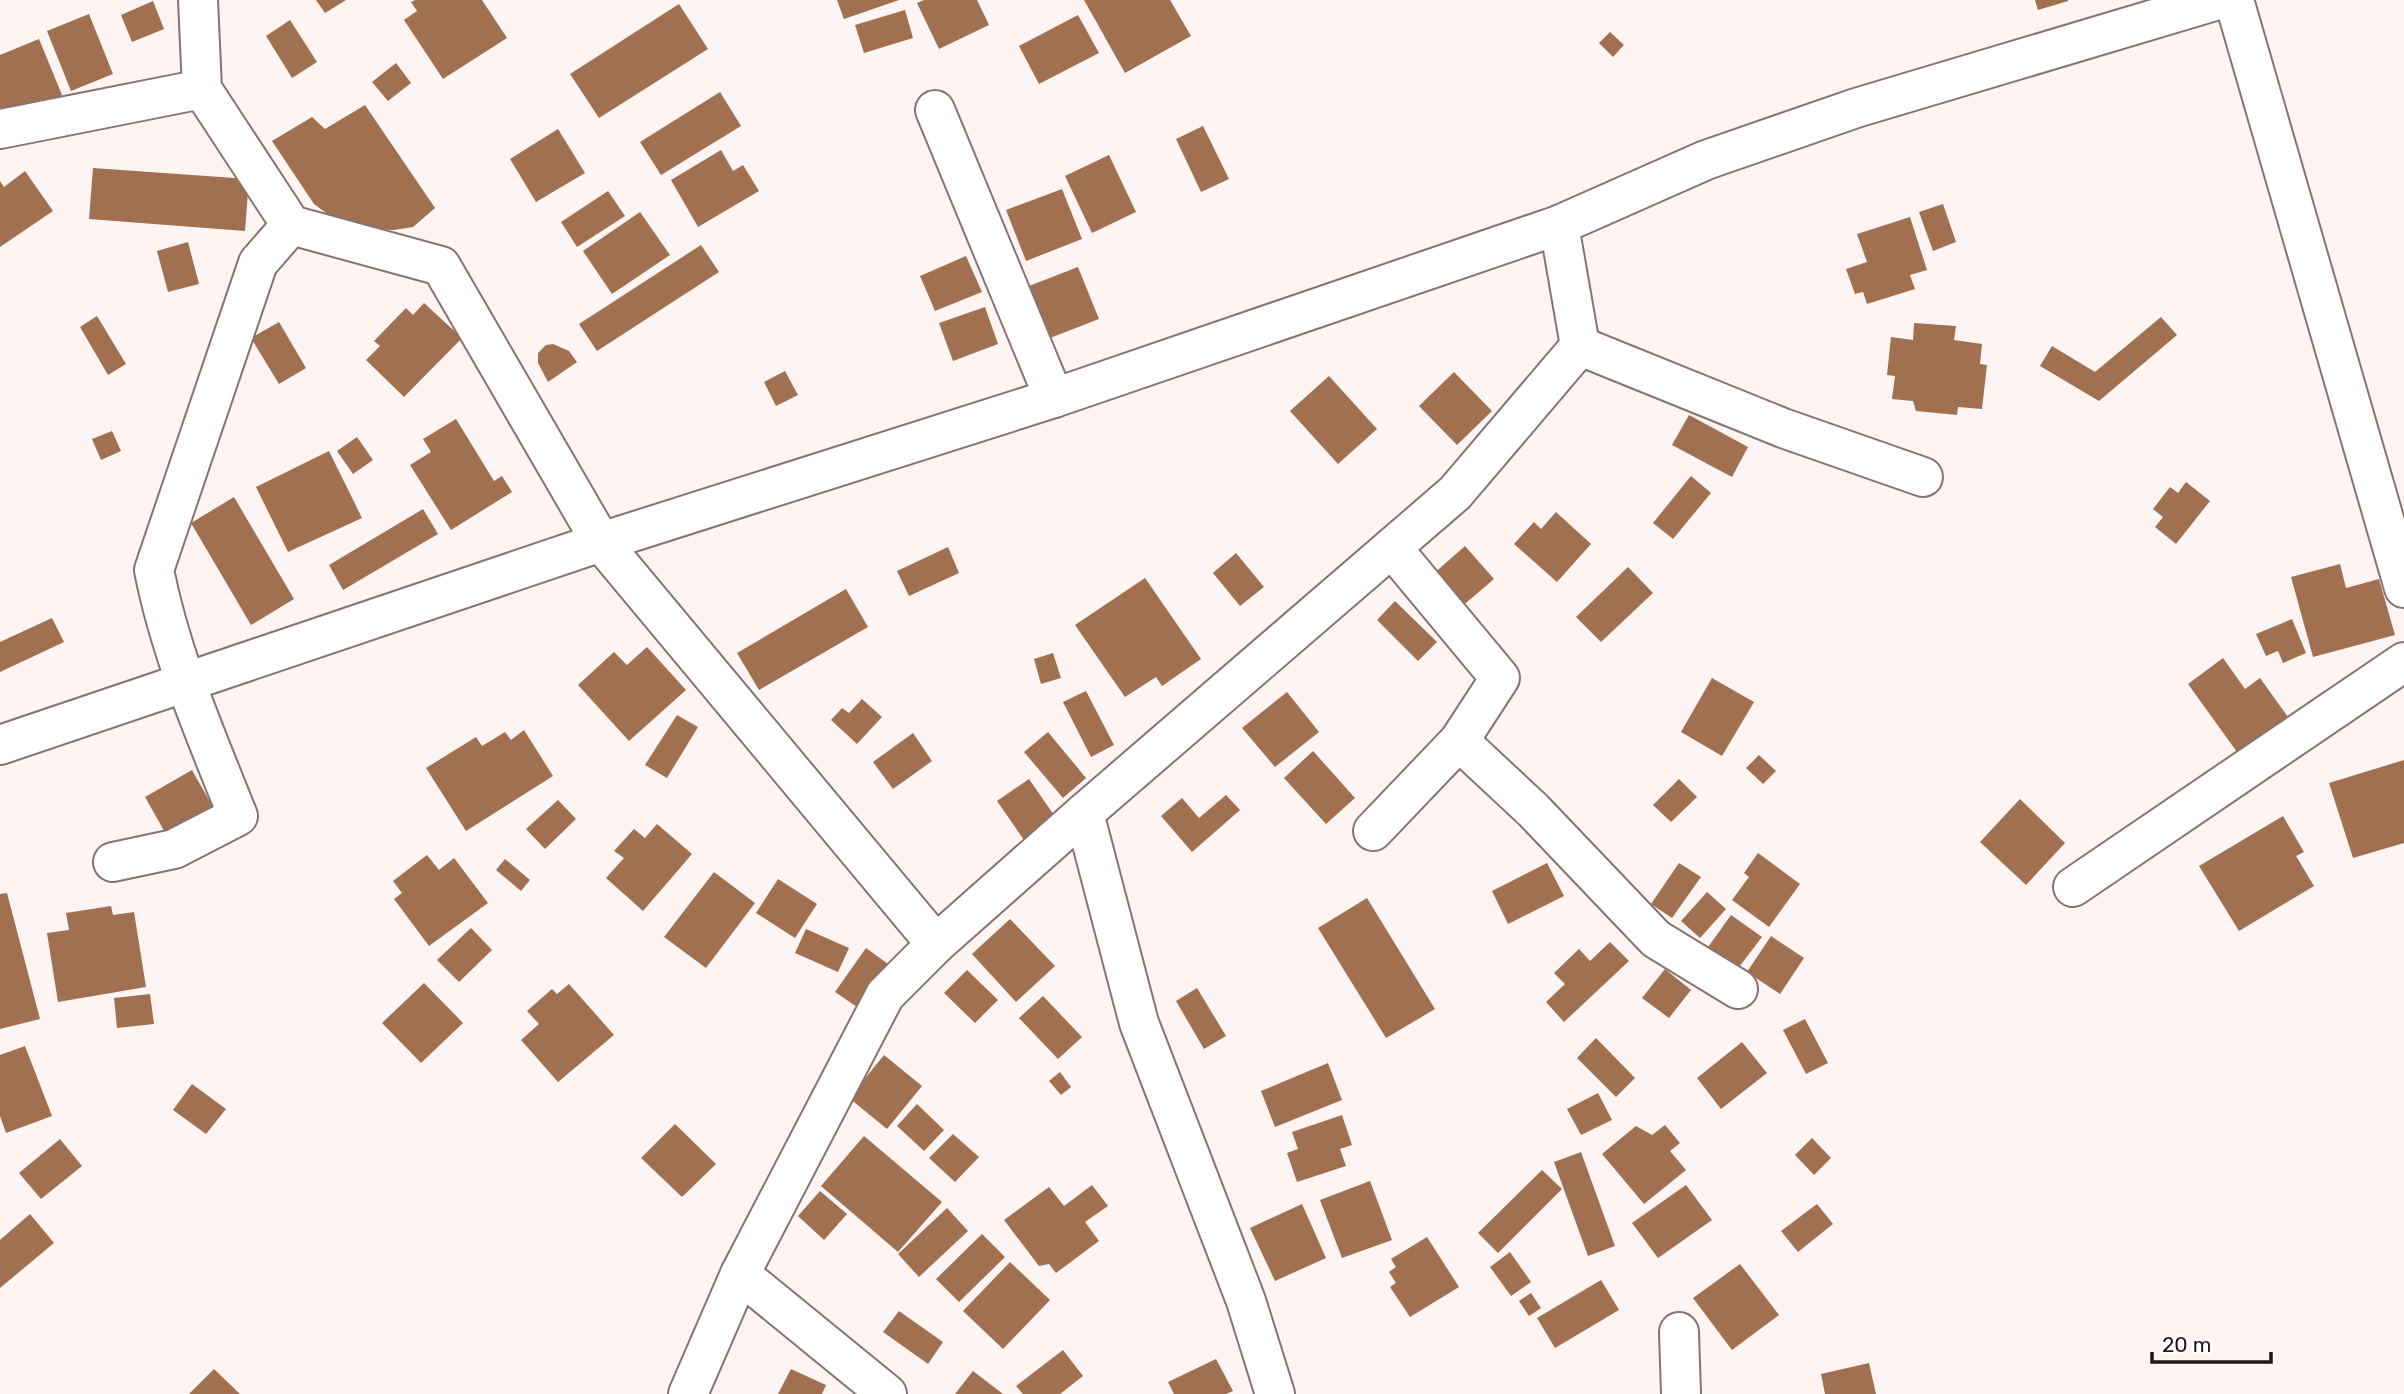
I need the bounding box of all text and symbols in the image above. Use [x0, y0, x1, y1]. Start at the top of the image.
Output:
scale bar [2152, 1320, 2271, 1364]
text: 20 m [2162, 1332, 2211, 1357]

